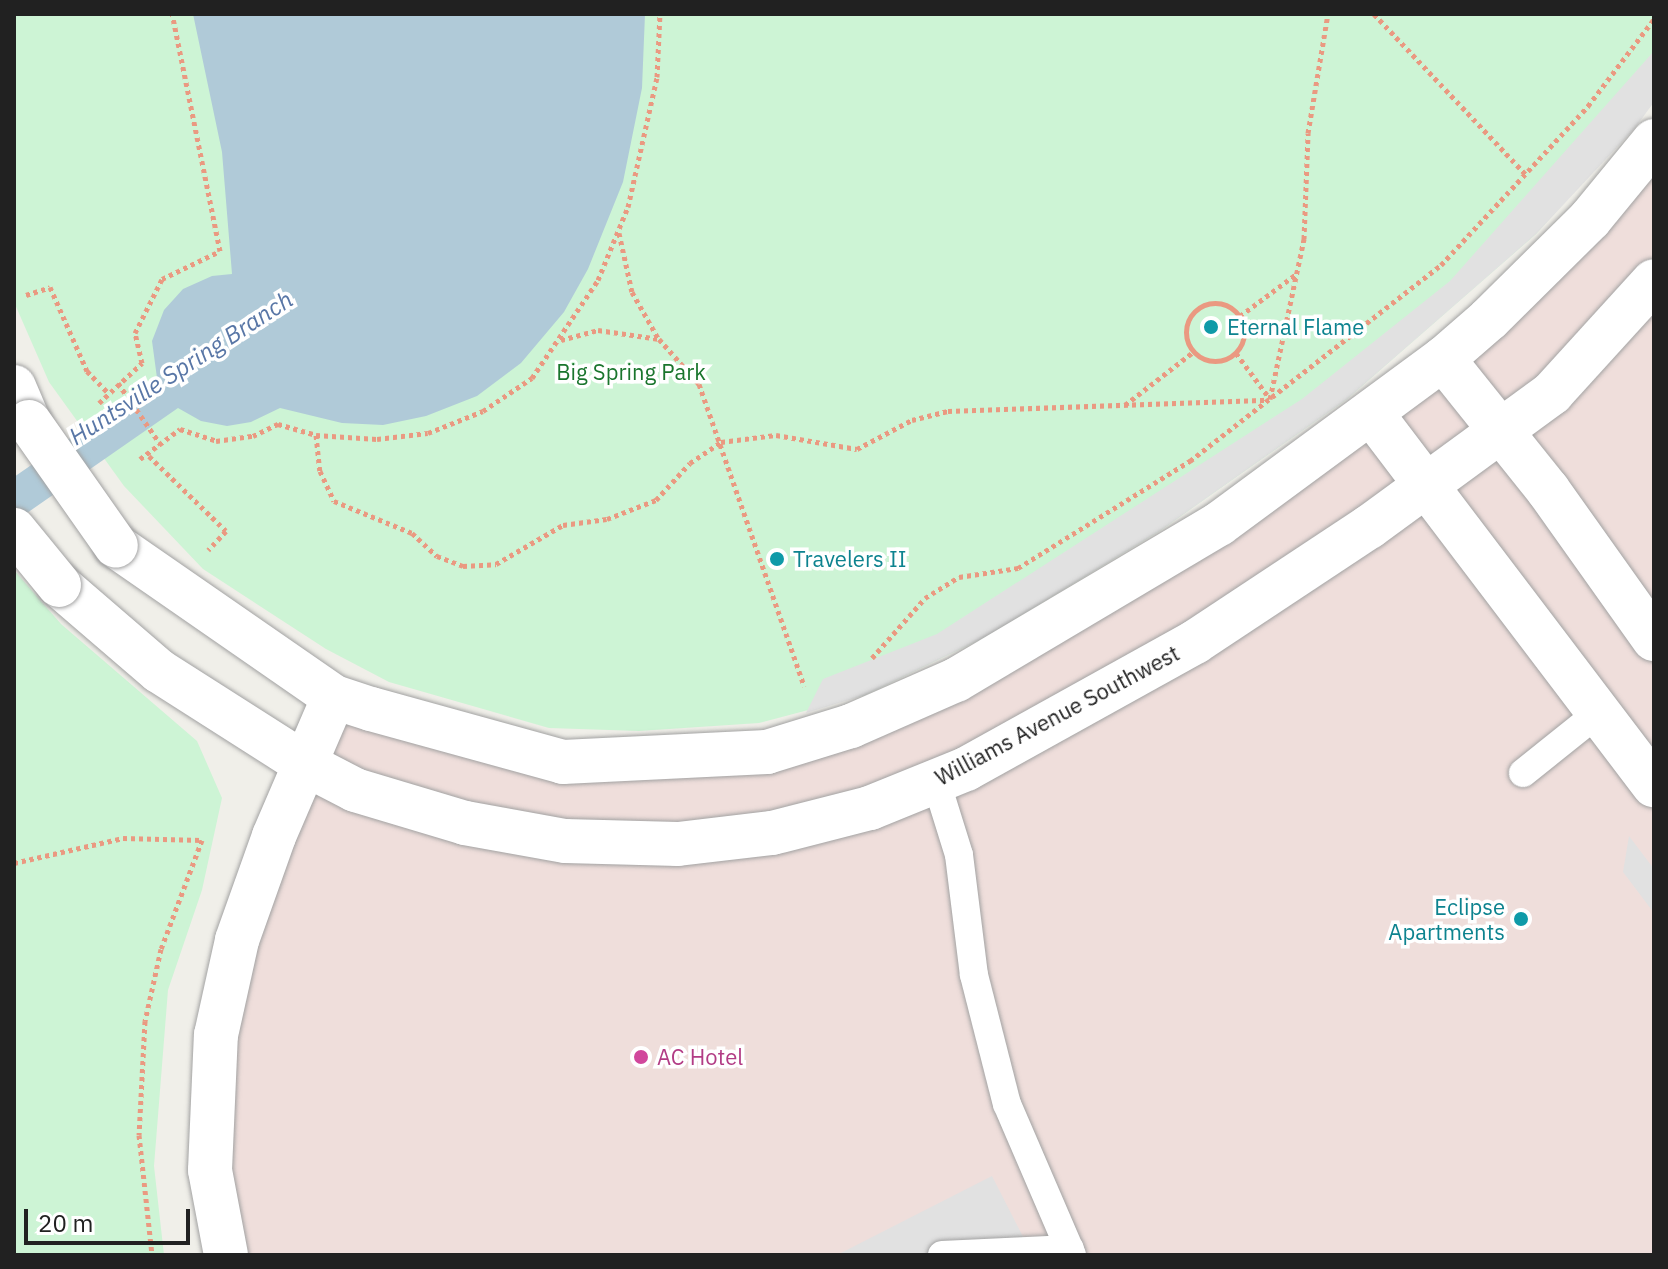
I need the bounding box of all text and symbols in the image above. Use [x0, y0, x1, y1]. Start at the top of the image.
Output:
water label: Huntsville Spring Branch [64, 285, 298, 451]
place label: Eternal Flame [1227, 314, 1364, 340]
marker: Eternal Flame [1202, 318, 1220, 336]
park label: Big Spring Park [556, 359, 706, 385]
place label: Travelers II [793, 546, 907, 572]
marker: Travelers II [768, 550, 786, 568]
street label: Williams Avenue Southwest [930, 639, 1184, 791]
place label: Eclipse Apartments [1388, 893, 1505, 944]
marker: Eclipse Apartments [1512, 910, 1530, 928]
place label: AC Hotel [657, 1044, 743, 1070]
marker: AC Hotel [632, 1048, 650, 1066]
scale bar [28, 1193, 194, 1243]
text: 20 m [38, 1207, 93, 1239]

